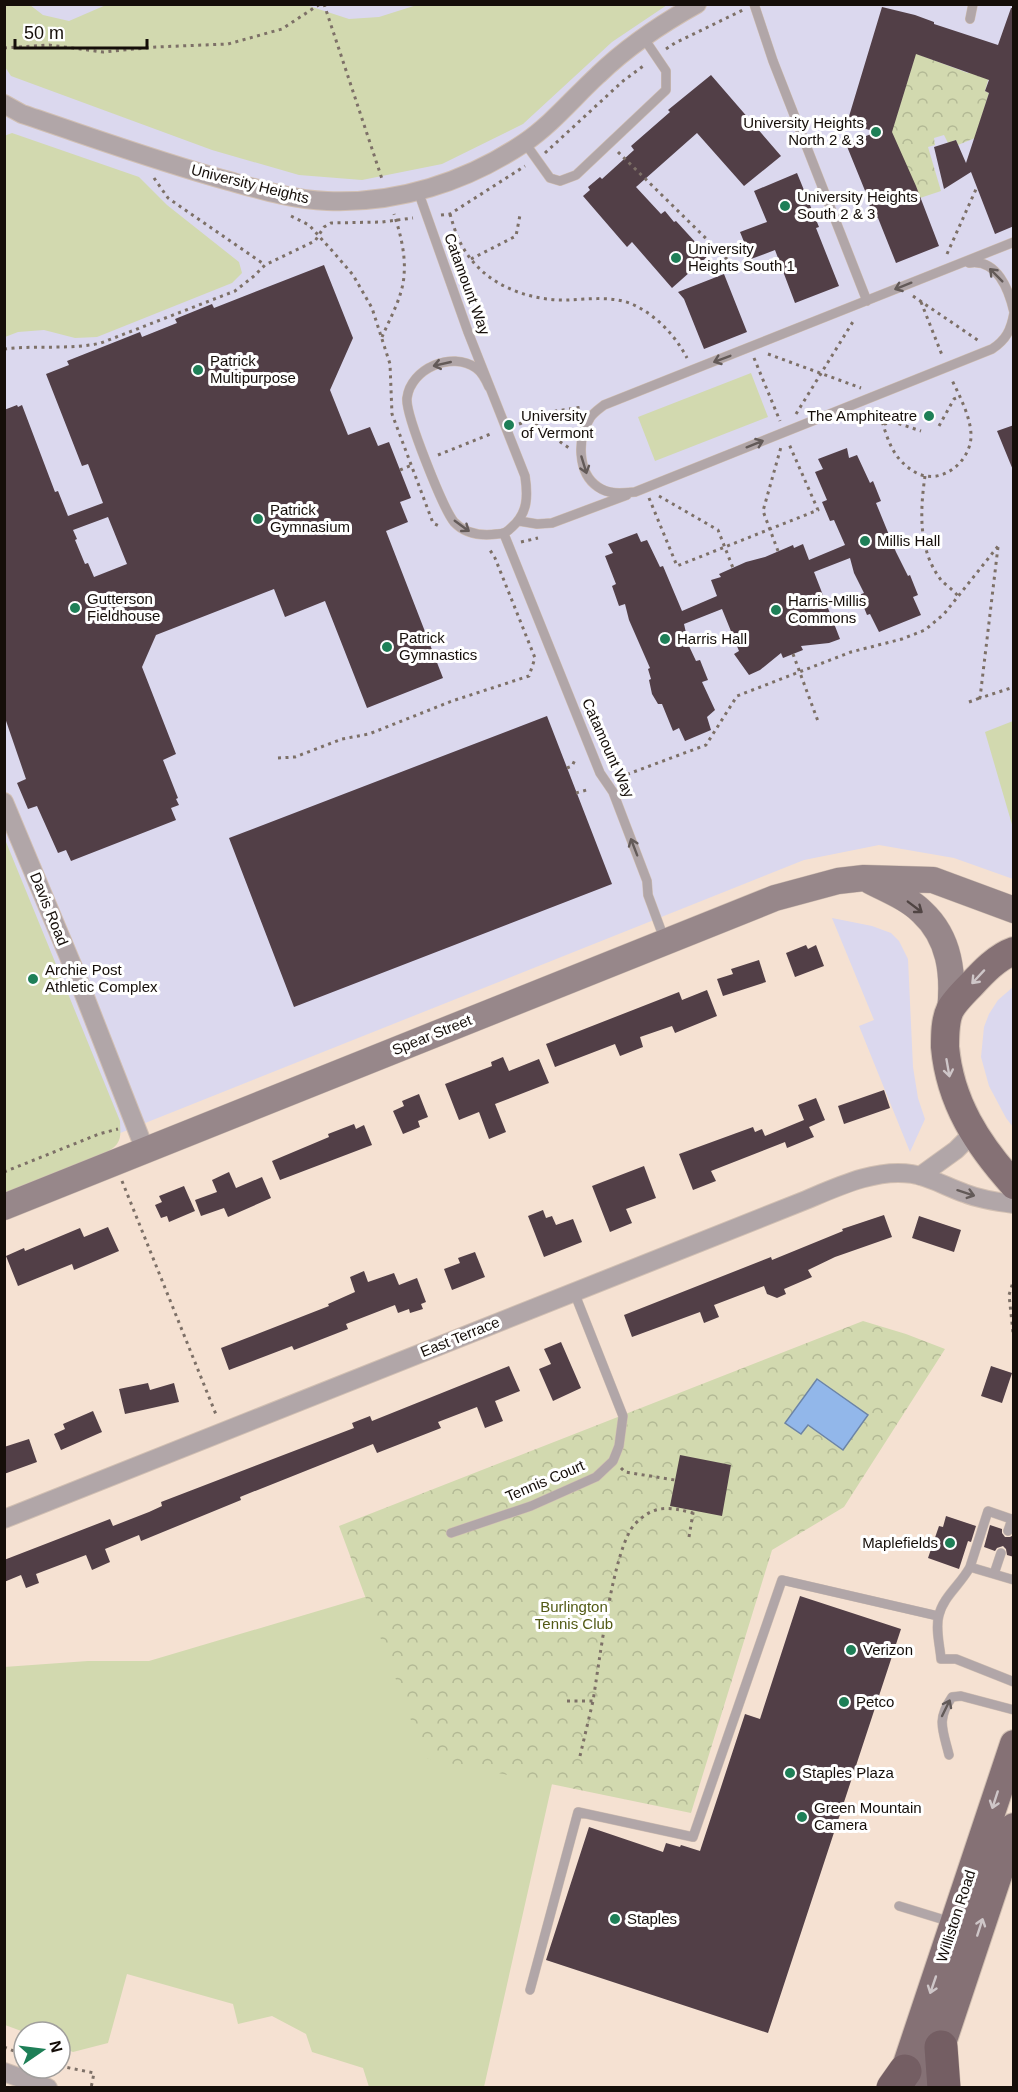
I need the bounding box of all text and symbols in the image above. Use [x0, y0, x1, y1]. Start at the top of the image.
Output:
scale bar [15, 12, 147, 50]
text: 50 m [24, 23, 64, 43]
place label: University Heights North 2 & 3 [743, 114, 864, 148]
marker: University Heights North 2 & 3 [869, 125, 883, 139]
street label: University Heights [189, 161, 311, 206]
place label: University Heights South 2 & 3 [797, 188, 918, 222]
marker: University Heights South 2 & 3 [778, 199, 792, 213]
street label: Catamount Way [441, 231, 494, 337]
place label: University Heights South 1 [688, 240, 795, 274]
marker: University Heights South 1 [669, 251, 683, 265]
one-way arrow [989, 267, 1003, 282]
one-way arrow [894, 282, 913, 293]
place label: Patrick Multipurpose [210, 352, 296, 386]
one-way arrow [713, 354, 732, 365]
one-way arrow [433, 359, 452, 370]
marker: Patrick Multipurpose [191, 363, 205, 377]
place label: University of Vermont [521, 407, 594, 441]
place label: The Amphiteatre [807, 407, 917, 424]
marker: The Amphiteatre [922, 409, 936, 423]
marker: University of Vermont [502, 418, 516, 432]
one-way arrow [746, 438, 764, 449]
one-way arrow [579, 455, 590, 474]
place label: Patrick Gymnasium [270, 501, 350, 535]
marker: Patrick Gymnasium [251, 512, 265, 526]
one-way arrow [454, 520, 470, 533]
place label: Millis Hall [877, 532, 940, 549]
marker: Millis Hall [858, 534, 872, 548]
place label: Gutterson Fieldhouse [87, 590, 160, 624]
place label: Harris-Millis Commons [788, 592, 866, 626]
marker: Gutterson Fieldhouse [68, 601, 82, 615]
marker: Harris-Millis Commons [769, 603, 783, 617]
place label: Patrick Gymnastics [399, 629, 477, 663]
place label: Harris Hall [677, 630, 747, 647]
marker: Harris Hall [658, 632, 672, 646]
marker: Patrick Gymnastics [380, 640, 394, 654]
street label: Catamount Way [579, 695, 638, 801]
one-way arrow [628, 838, 639, 857]
street label: Davis Road [27, 870, 72, 948]
one-way arrow [907, 901, 923, 913]
place label: Archie Post Athletic Complex [45, 961, 158, 995]
one-way arrow [972, 969, 986, 984]
marker: Archie Post Athletic Complex [26, 972, 40, 986]
street label: Spear Street [390, 1011, 475, 1058]
one-way arrow [943, 1058, 954, 1078]
one-way arrow [956, 1188, 975, 1199]
street label: East Terrace [418, 1313, 502, 1360]
street label: Tennis Court [503, 1456, 588, 1505]
place label: Maplefields [862, 1534, 938, 1551]
marker: Maplefields [943, 1536, 957, 1550]
park label: Burlington Tennis Club [535, 1598, 613, 1632]
place label: Verizon [863, 1641, 913, 1658]
marker: Verizon [844, 1643, 858, 1657]
place label: Petco [856, 1693, 894, 1710]
marker: Petco [837, 1695, 851, 1709]
one-way arrow [941, 1699, 952, 1717]
place label: Staples Plaza [802, 1764, 894, 1781]
marker: Staples Plaza [783, 1766, 797, 1780]
one-way arrow [989, 1790, 1000, 1809]
place label: Green Mountain Camera [814, 1799, 922, 1833]
marker: Green Mountain Camera [795, 1810, 809, 1824]
street label: Williston Road [933, 1868, 978, 1964]
place label: Staples [627, 1910, 677, 1927]
marker: Staples [608, 1912, 622, 1926]
one-way arrow [975, 1918, 986, 1937]
one-way arrow [927, 1975, 938, 1994]
north arrow [12, 2020, 72, 2080]
text: N [46, 2039, 66, 2054]

